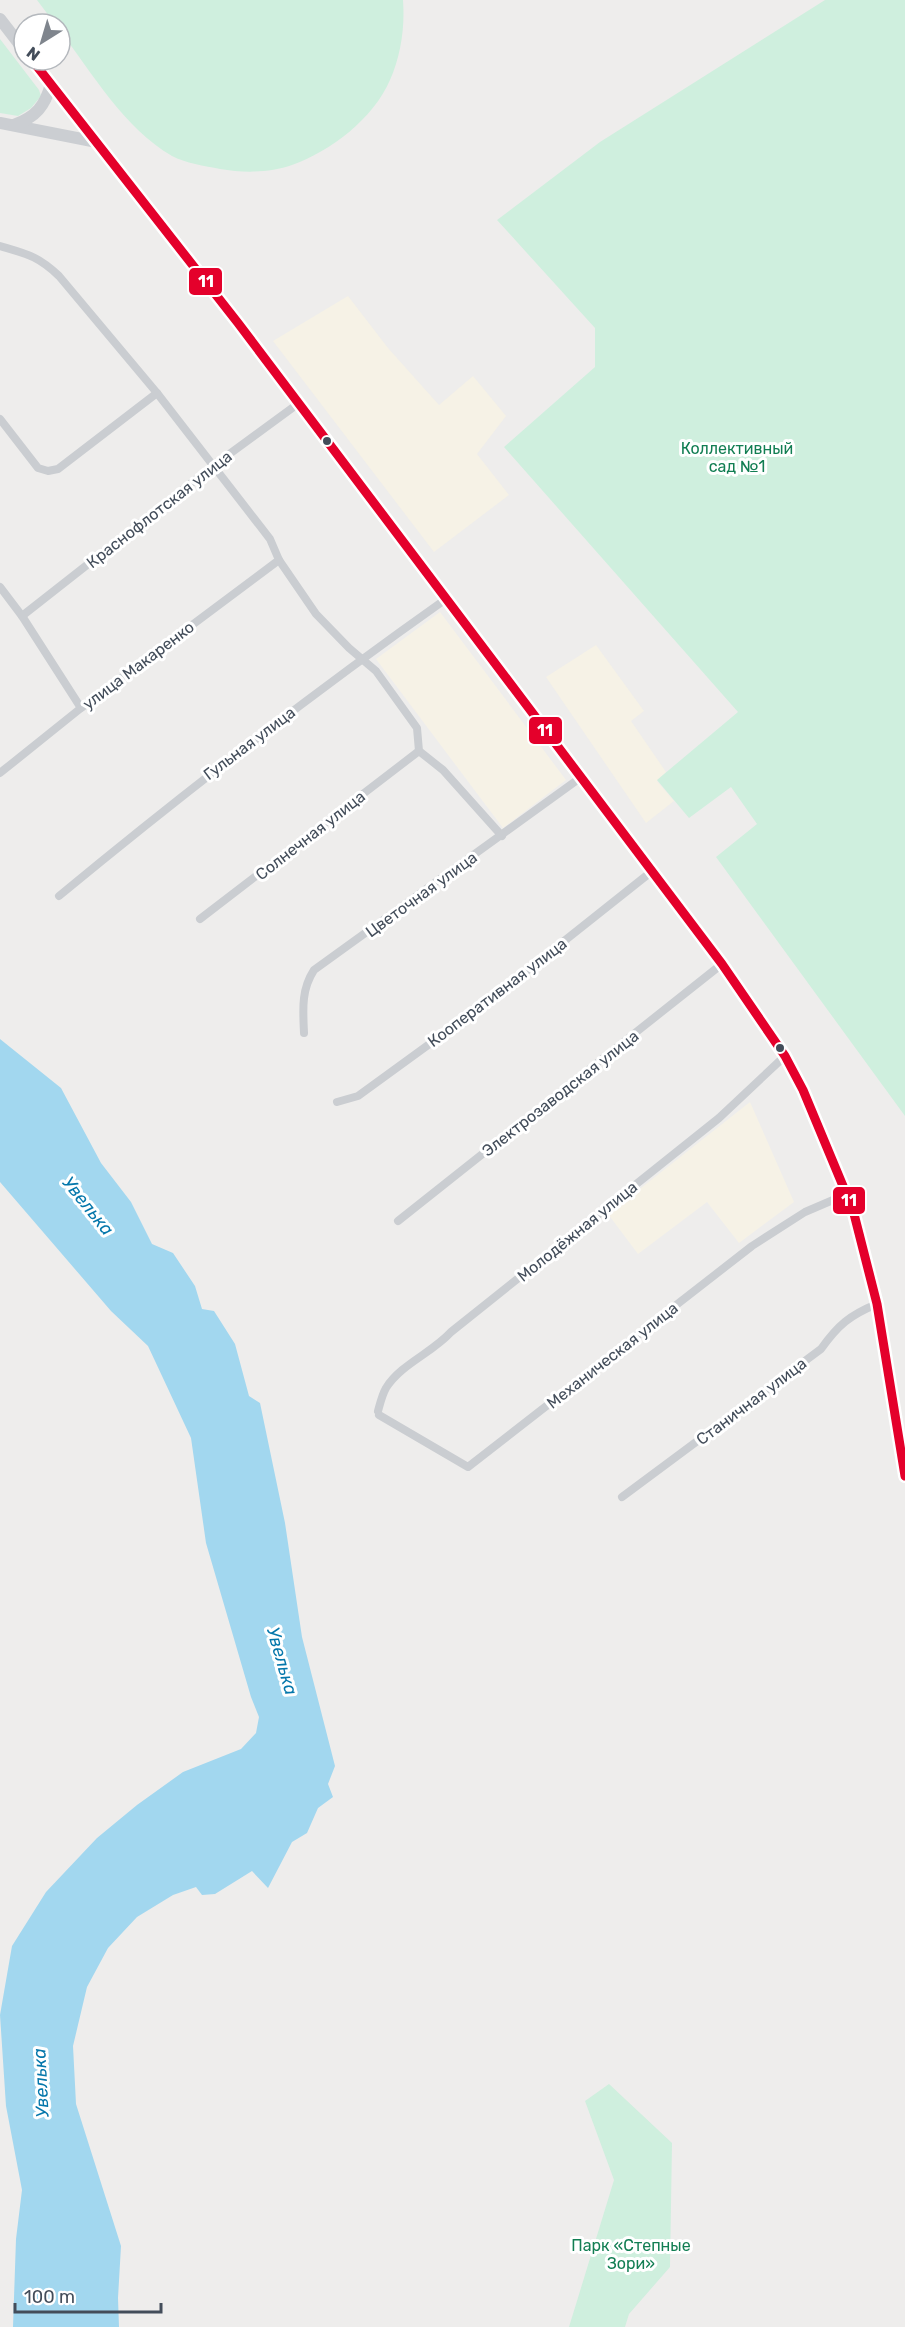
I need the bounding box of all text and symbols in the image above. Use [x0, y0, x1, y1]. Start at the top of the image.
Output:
north arrow [12, 12, 72, 72]
text: N [23, 43, 44, 65]
line badge: 11 [188, 267, 223, 296]
text: 11 [198, 272, 214, 291]
unlabelled marker [321, 435, 333, 447]
park label: Коллективный сад №1 [681, 439, 793, 476]
street label: Краснофлотская улица [83, 447, 236, 572]
street label: улица Макаренко [79, 617, 198, 713]
street label: Гульная улица [200, 703, 299, 784]
line badge: 11 [528, 716, 563, 745]
text: 11 [537, 721, 553, 740]
street label: Солнечная улица [252, 787, 369, 884]
street label: Цветочная улица [362, 848, 481, 941]
street label: Кооперативная улица [424, 934, 571, 1051]
street label: Электрозаводская улица [478, 1026, 642, 1160]
unlabelled marker [774, 1042, 786, 1054]
water label: Увелька [58, 1172, 119, 1240]
street label: Молодёжная улица [514, 1177, 641, 1286]
line badge: 11 [832, 1186, 866, 1215]
text: 11 [841, 1191, 857, 1210]
street label: Механическая улица [543, 1298, 682, 1413]
street label: Станичная улица [692, 1354, 810, 1449]
water label: Увелька [262, 1625, 302, 1698]
water label: Увелька [28, 2047, 54, 2118]
park label: Парк «Степные Зори» [571, 2236, 691, 2273]
scale bar [15, 2276, 160, 2314]
text: 100 m [24, 2286, 75, 2308]

